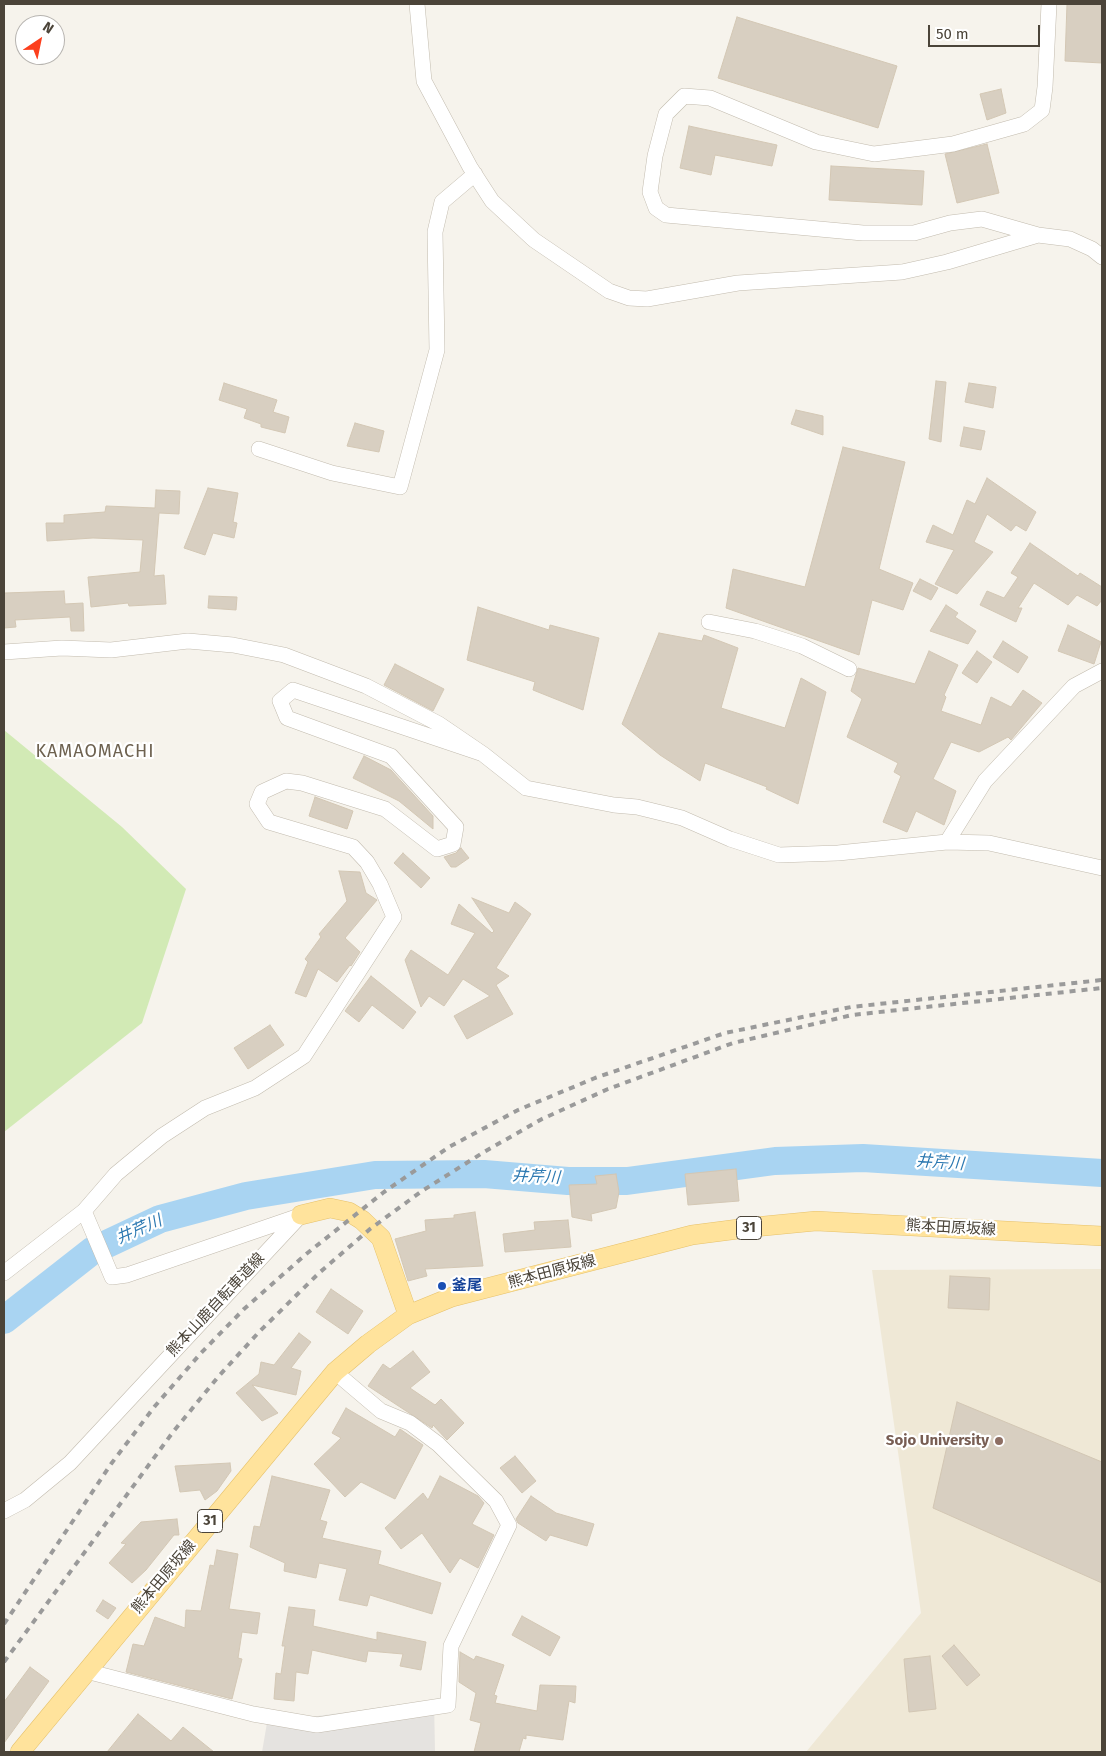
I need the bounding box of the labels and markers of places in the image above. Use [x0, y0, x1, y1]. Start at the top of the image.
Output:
place label: 釜尾 [452, 1277, 482, 1295]
marker: 釜尾 [436, 1280, 448, 1292]
place label: Sojo University [886, 1432, 989, 1450]
marker: Sojo University [993, 1435, 1005, 1447]

